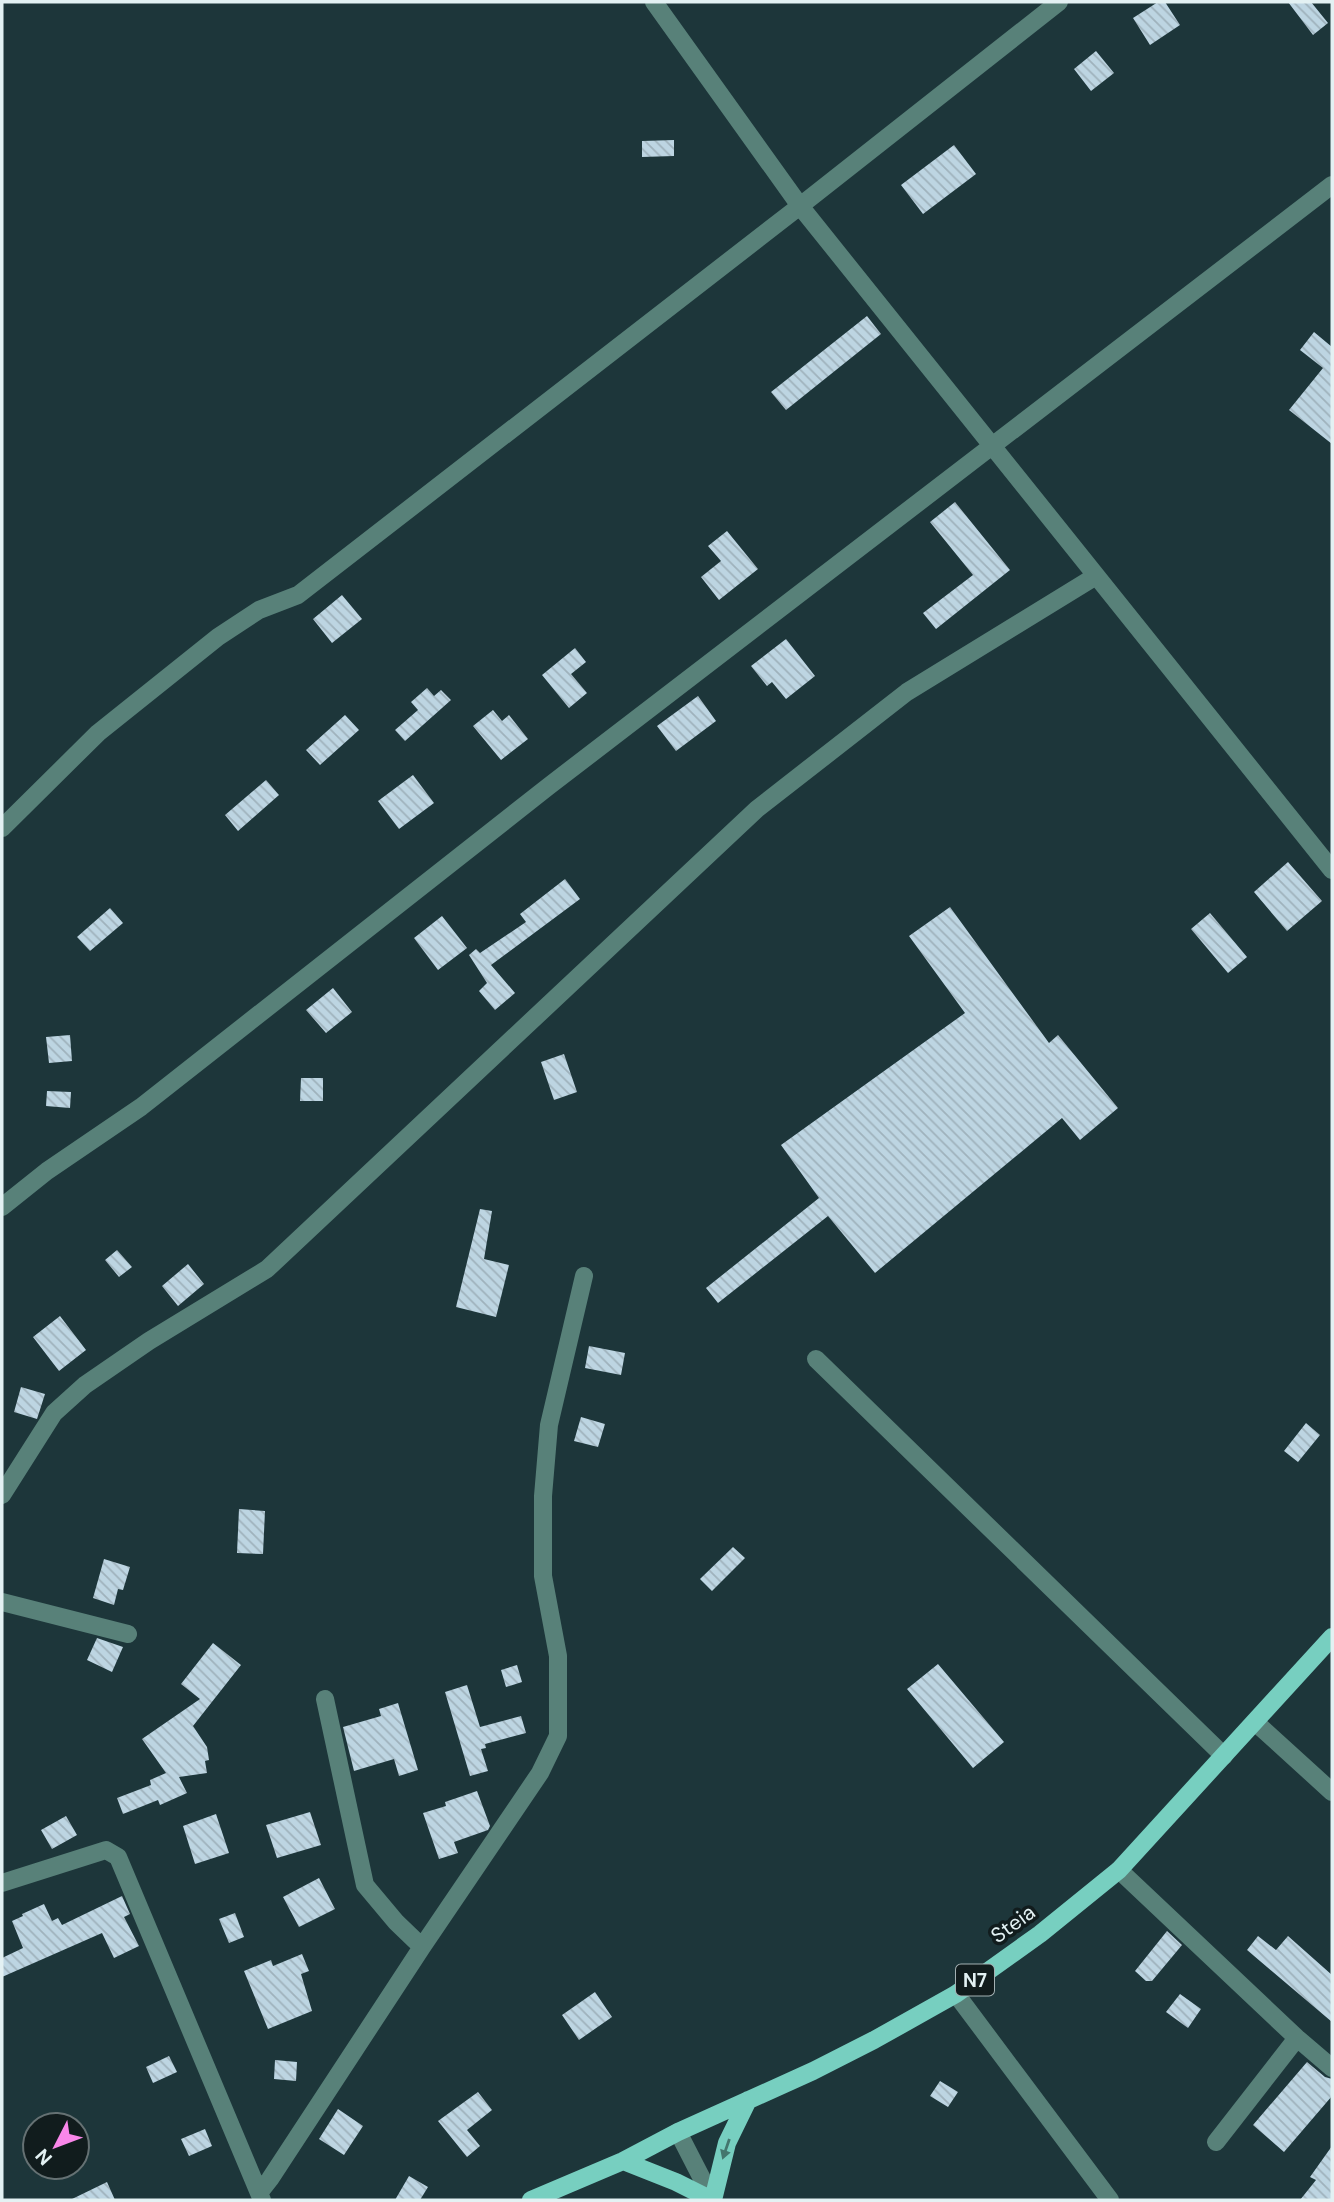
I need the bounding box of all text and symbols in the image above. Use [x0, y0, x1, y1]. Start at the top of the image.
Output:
street label: Steia [985, 1898, 1041, 1950]
road number: N7 [956, 1964, 994, 1996]
north arrow [21, 2111, 91, 2181]
one-way arrow [720, 2138, 731, 2159]
text: N [30, 2144, 58, 2171]

